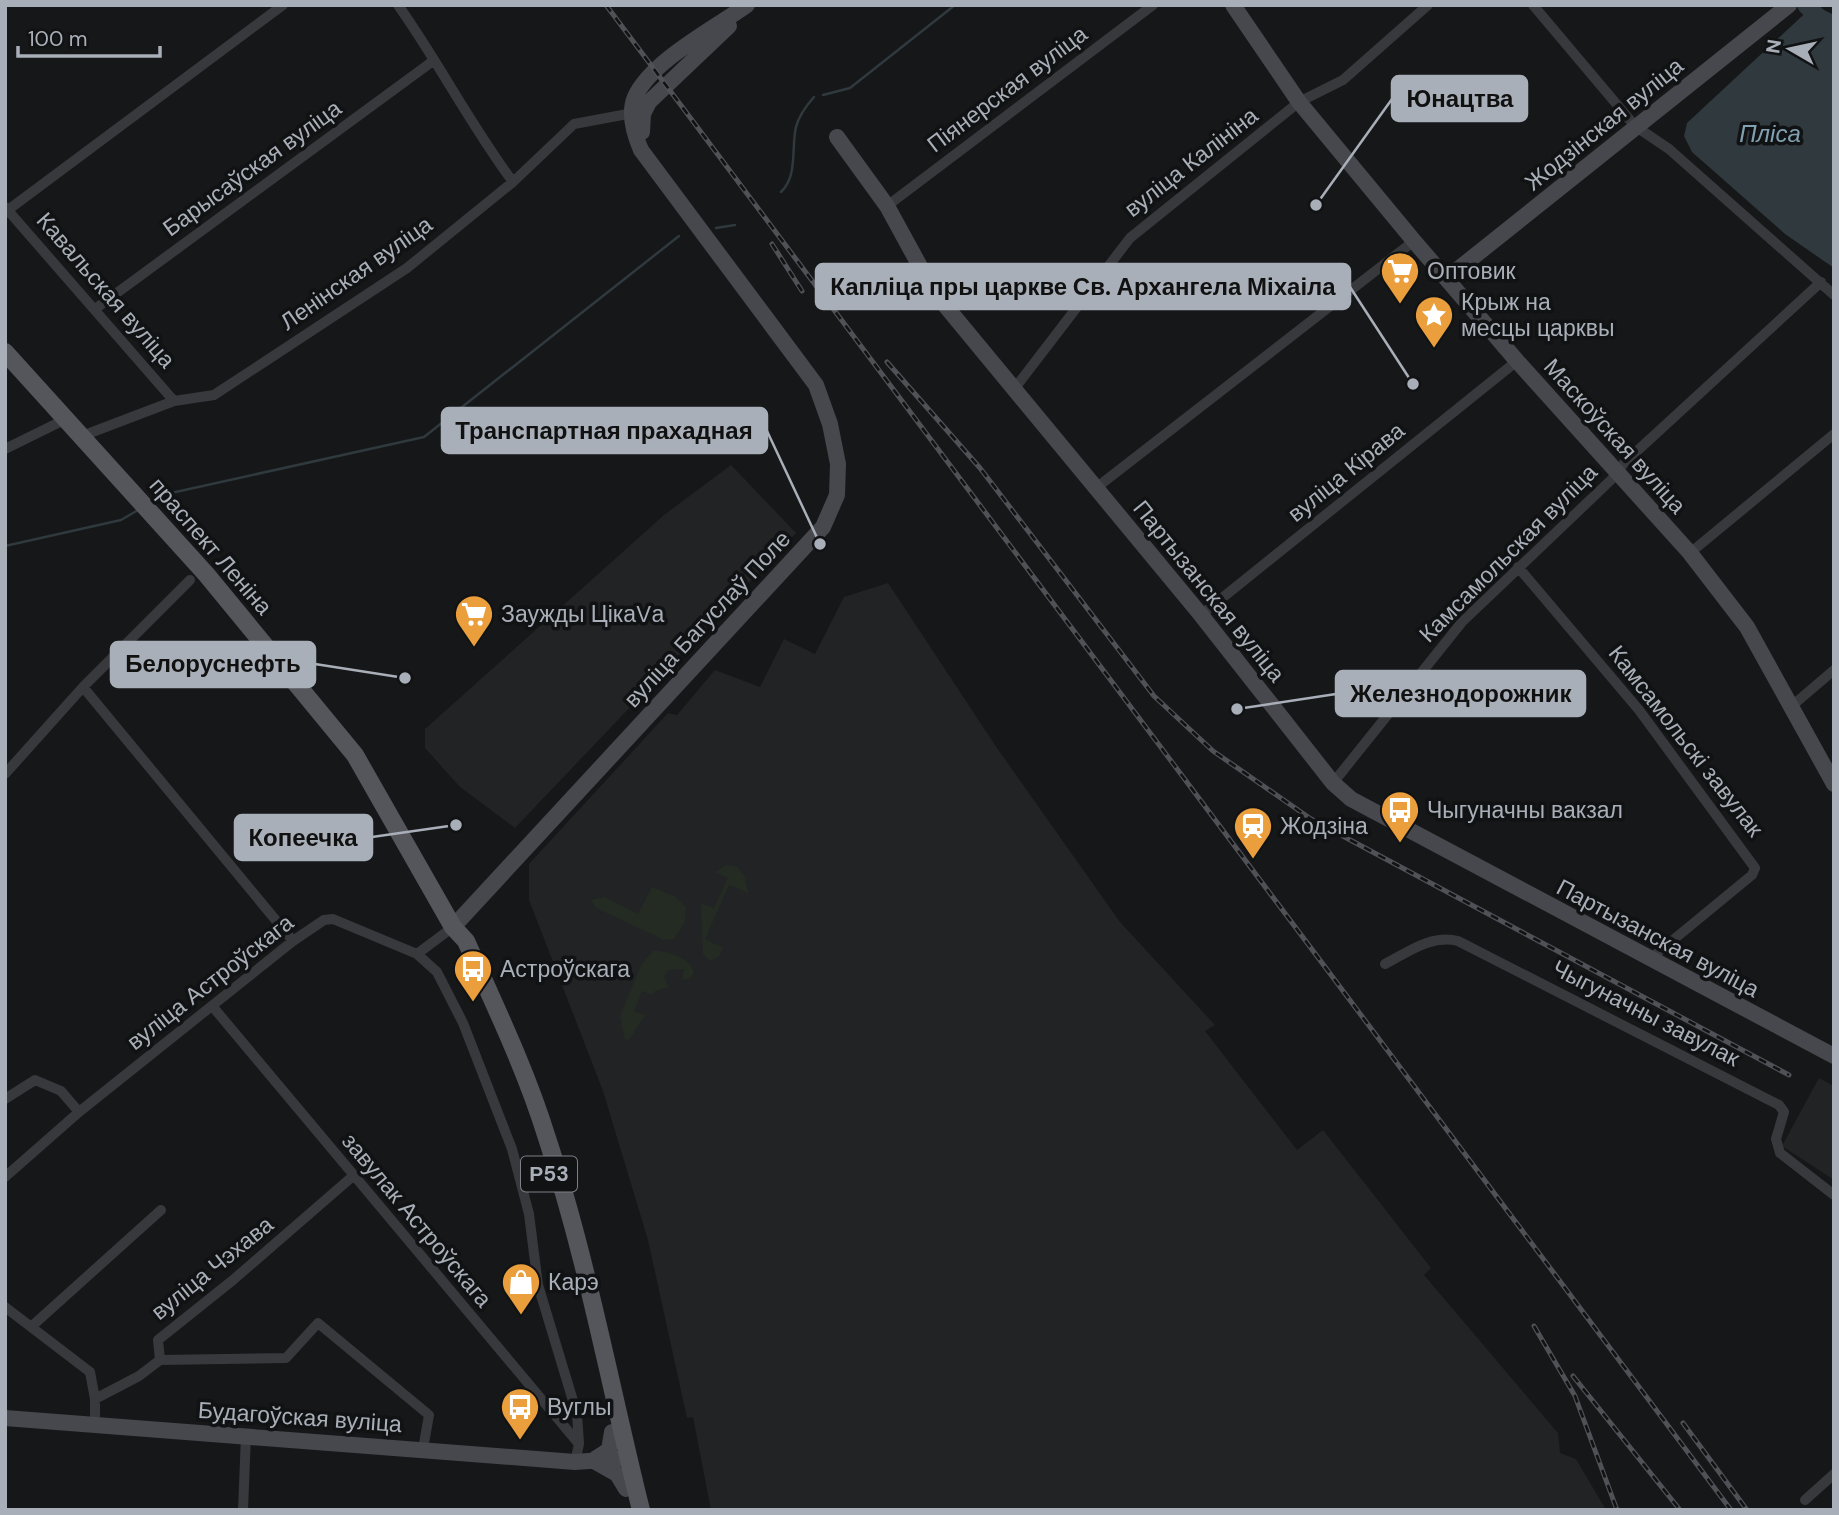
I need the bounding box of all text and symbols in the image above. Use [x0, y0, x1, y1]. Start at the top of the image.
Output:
scale bar [18, 14, 159, 58]
north arrow [1755, 14, 1825, 84]
street label: Піянерская вуліца [921, 19, 1093, 159]
text: 100 m [28, 25, 88, 53]
text: N [1760, 38, 1787, 55]
street label: Жодзінская вуліца [1519, 51, 1690, 197]
callout: Юнацтва [1392, 76, 1527, 121]
text: Юнацтва [1407, 83, 1514, 114]
street label: Барысаўская вуліца [157, 93, 347, 243]
street label: вуліца Калініна [1118, 100, 1264, 223]
water label: Пліса [1739, 118, 1801, 149]
street label: Кавальская вуліца [30, 206, 182, 374]
street label: Ленінская вуліца [274, 209, 438, 337]
supermarket icon: Оптовик [1379, 250, 1421, 305]
place label: Оптовик [1427, 256, 1516, 286]
callout: Капліца пры царкве Св. Архангела Міхаіла [816, 264, 1350, 309]
text: Капліца пры царкве Св. Архангела Міхаіла [830, 271, 1336, 302]
place label: Крыж на месцы царквы [1461, 287, 1615, 343]
place icon: Крыж на месцы царквы [1413, 294, 1455, 349]
street label: Маскоўская вуліца [1537, 352, 1693, 520]
callout: Транспартная прахадная [442, 408, 767, 453]
text: Транспартная прахадная [455, 415, 753, 446]
street label: вуліца Кірава [1281, 415, 1411, 528]
street label: Камсамольская вуліца [1412, 457, 1604, 649]
street label: праспект Леніна [143, 471, 279, 621]
street label: Партызанская вуліца [1126, 494, 1292, 688]
street label: вуліца Багуслаў Поле [617, 524, 797, 714]
supermarket icon: Заужды ЦікаVа [453, 593, 495, 648]
place label: Заужды ЦікаVа [501, 599, 665, 629]
street label: Камсамольскі завулак [1602, 639, 1771, 844]
callout: Белоруснефть [111, 642, 315, 687]
text: Белоруснефть [125, 648, 301, 679]
callout: Железнодорожник [1336, 671, 1585, 716]
text: Железнодорожник [1349, 678, 1573, 709]
bus stop icon: Чыгуначны вакзал [1379, 789, 1421, 844]
place label: Чыгуначны вакзал [1427, 795, 1623, 825]
station icon: Жодзіна [1232, 805, 1274, 860]
place label: Жодзіна [1280, 811, 1368, 841]
callout: Копеечка [235, 815, 372, 860]
text: Копеечка [248, 822, 358, 853]
street label: Партызанская вуліца [1551, 872, 1765, 1004]
street label: вуліца Астроўскага [121, 907, 300, 1056]
bus stop icon: Астроўскага [452, 948, 494, 1003]
street label: Чыгуначны завулак [1547, 953, 1746, 1074]
place label: Астроўскага [500, 954, 630, 984]
street label: завулак Астроўскага [335, 1127, 499, 1313]
road number: Р53 [521, 1156, 577, 1192]
street label: вуліца Чэхава [145, 1209, 279, 1327]
shop icon: Карэ [500, 1261, 542, 1316]
place label: Карэ [548, 1267, 599, 1297]
bus stop icon: Вуглы [499, 1386, 541, 1441]
place label: Вуглы [547, 1392, 611, 1422]
street label: Будагоўская вуліца [197, 1395, 403, 1439]

